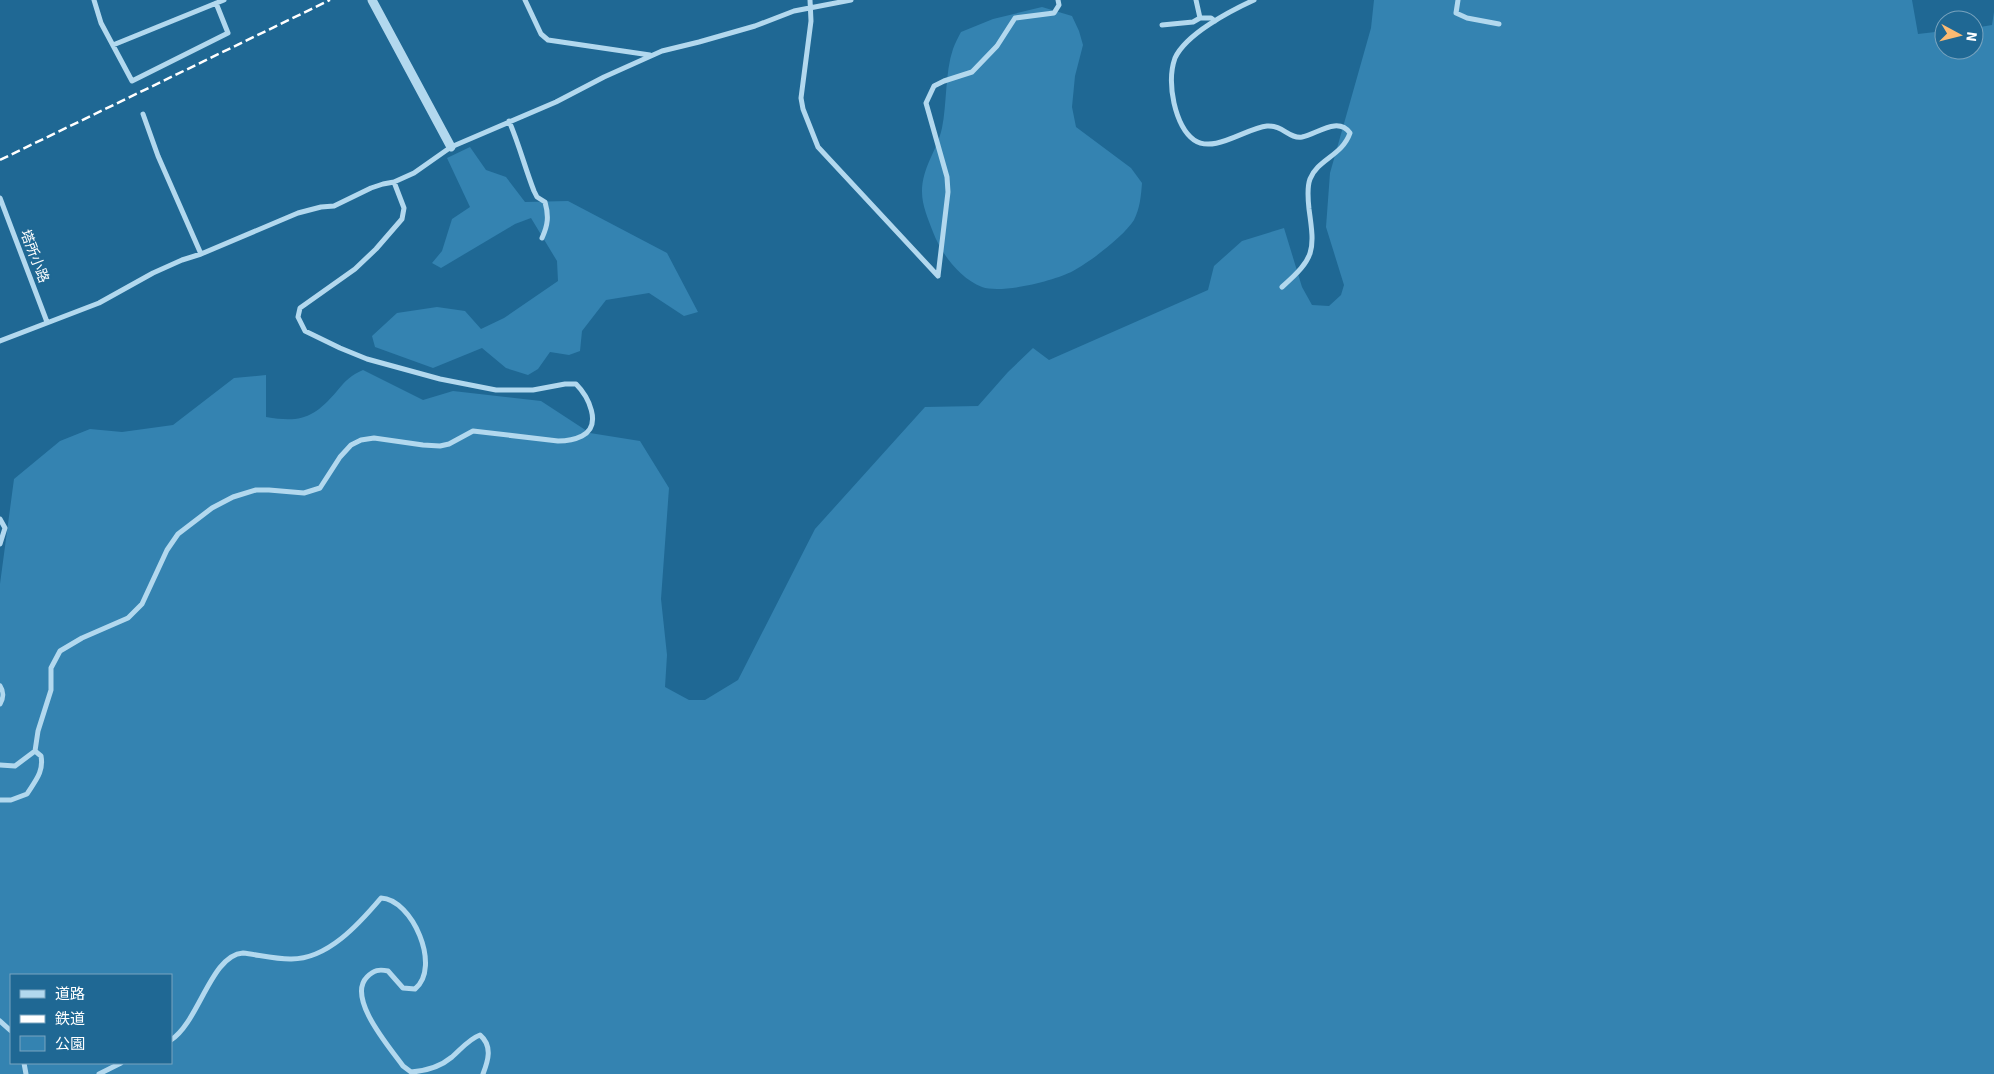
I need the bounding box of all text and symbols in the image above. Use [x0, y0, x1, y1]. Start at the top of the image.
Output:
north arrow [1934, 10, 1984, 60]
text: N [1962, 31, 1980, 42]
street label: 塔所小路 [17, 227, 53, 285]
legend [10, 974, 172, 1064]
text: 道路 [55, 985, 85, 1003]
text: 鉄道 [55, 1010, 85, 1028]
text: 公園 [55, 1035, 85, 1053]

